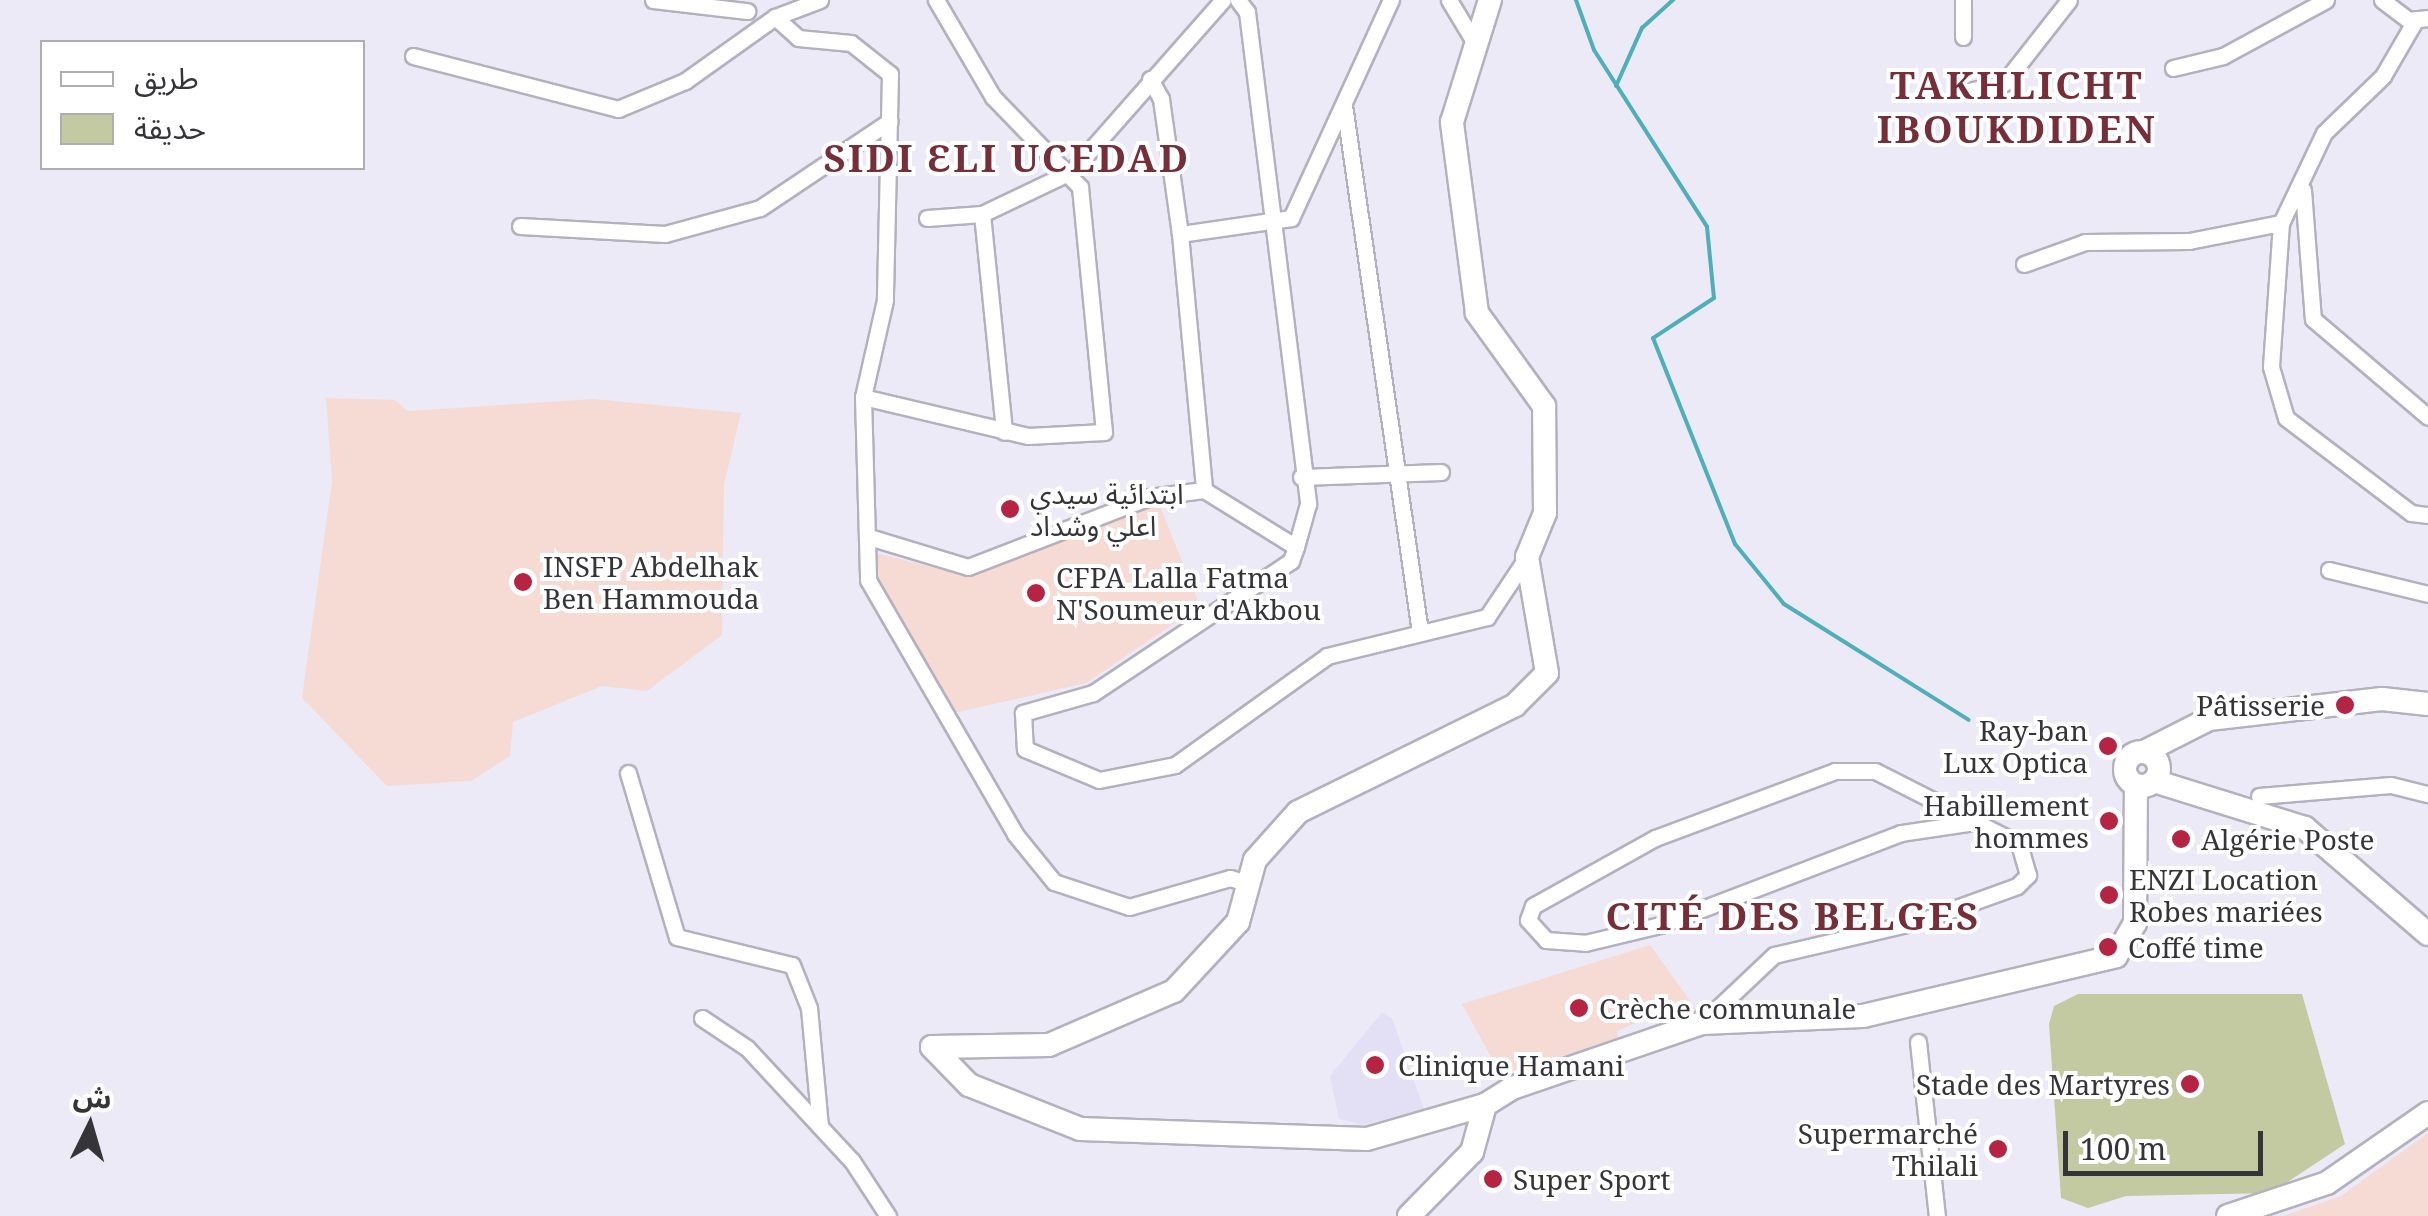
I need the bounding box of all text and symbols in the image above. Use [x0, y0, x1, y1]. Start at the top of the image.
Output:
legend [40, 40, 365, 170]
text: طريق [134, 57, 199, 98]
district label: TAKHLICHT IBOUKDIDEN [1877, 62, 2157, 152]
text: حديقة [134, 107, 206, 148]
district label: SIDI ƐLI UCEDAD [823, 135, 1191, 181]
place label: ابتدائية سيدي اعلي وشداد [1030, 476, 1184, 542]
marker: ابتدائية سيدي اعلي وشداد [999, 498, 1021, 520]
place label: INSFP Abdelhak Ben Hammouda [543, 549, 759, 615]
place label: CFPA Lalla Fatma N'Soumeur d'Akbou [1056, 560, 1321, 626]
marker: INSFP Abdelhak Ben Hammouda [512, 571, 534, 593]
marker: CFPA Lalla Fatma N'Soumeur d'Akbou [1025, 582, 1047, 604]
place label: Pâtisserie [2196, 688, 2325, 722]
marker: Pâtisserie [2334, 694, 2356, 716]
place label: Ray-ban Lux Optica [1943, 713, 2088, 779]
marker: Ray-ban Lux Optica [2097, 735, 2119, 757]
place label: Habillement hommes [1923, 788, 2089, 854]
marker: Habillement hommes [2098, 810, 2120, 832]
place label: Algérie Poste [2201, 822, 2374, 856]
marker: Algérie Poste [2170, 828, 2192, 850]
place label: ENZI Location Robes mariées [2129, 862, 2323, 928]
marker: ENZI Location Robes mariées [2098, 884, 2120, 906]
district label: CITÉ DES BELGES [1606, 893, 1980, 939]
place label: Coffé time [2128, 930, 2264, 964]
marker: Coffé time [2097, 936, 2119, 958]
place label: Crèche communale [1599, 991, 1856, 1025]
marker: Crèche communale [1568, 997, 1590, 1019]
place label: Clinique Hamani [1398, 1048, 1624, 1082]
marker: Clinique Hamani [1362, 1052, 1388, 1078]
place label: Stade des Martyres [1916, 1067, 2170, 1101]
marker: Stade des Martyres [2179, 1073, 2201, 1095]
north arrow [40, 1076, 140, 1176]
text: ش [72, 1076, 113, 1117]
scale bar [2068, 1111, 2268, 1173]
place label: Supermarché Thilali [1798, 1116, 1978, 1182]
text: 100 m [2080, 1128, 2166, 1169]
marker: Supermarché Thilali [1987, 1138, 2009, 1160]
place label: Super Sport [1513, 1162, 1670, 1196]
marker: Super Sport [1482, 1168, 1504, 1190]

